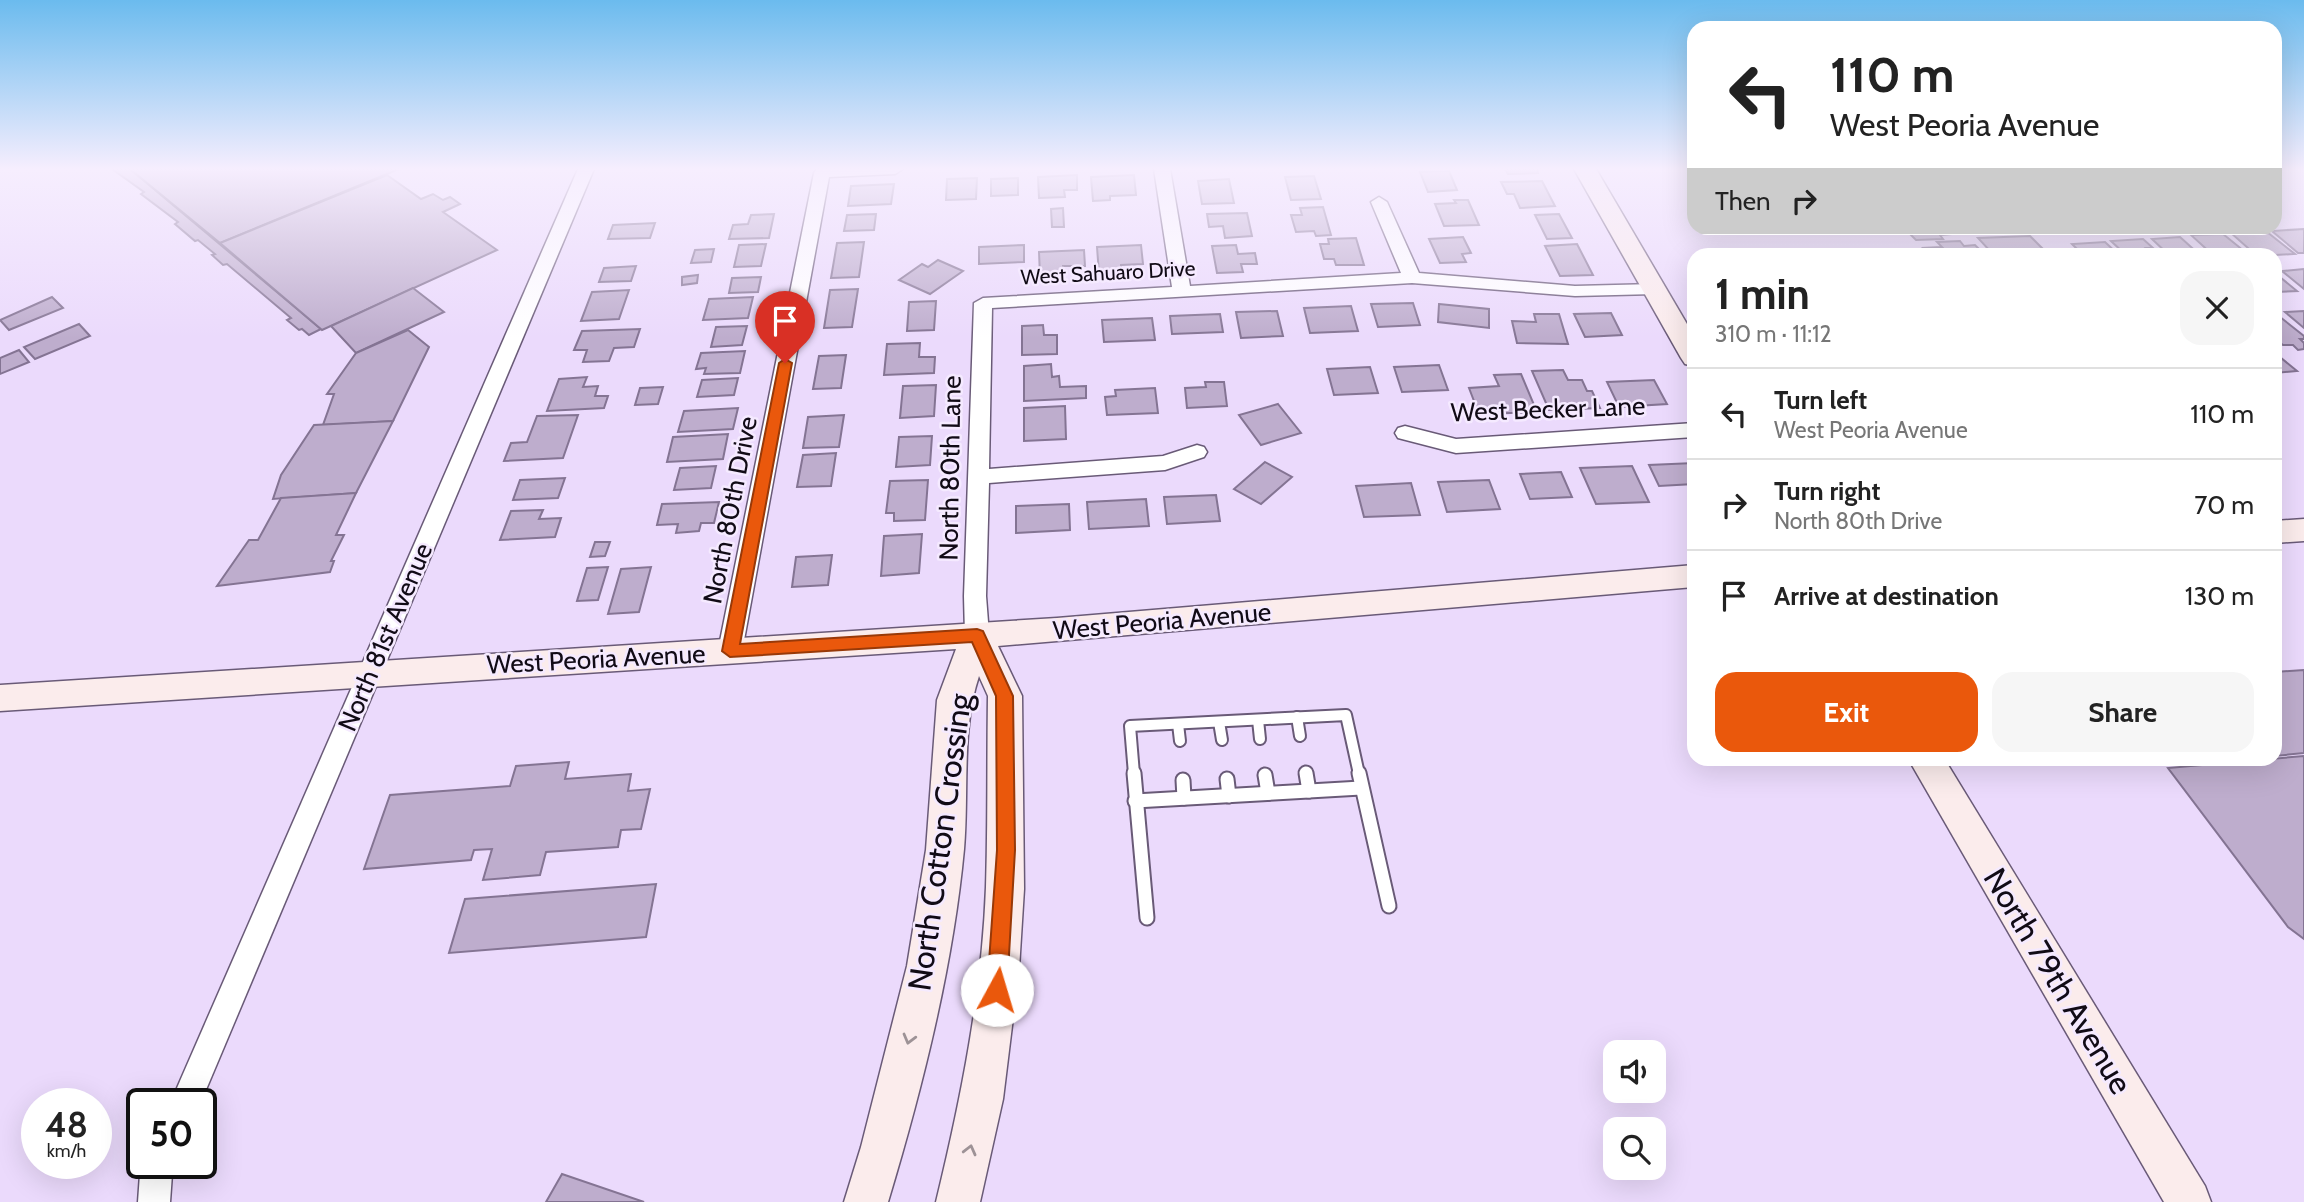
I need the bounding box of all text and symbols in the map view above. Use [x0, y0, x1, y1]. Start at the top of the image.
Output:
text: 110 m [1830, 45, 1954, 104]
icon: left [1715, 49, 1806, 140]
text: West Peoria Avenue [1830, 105, 2099, 144]
icon: right [1785, 182, 1823, 220]
text: Then [1715, 185, 1771, 217]
street label: West Sahuaro Drive [1020, 255, 1196, 290]
text: 1 min [1715, 268, 1810, 320]
button: close [2180, 271, 2254, 345]
pin [755, 291, 815, 363]
icon: arrive [766, 302, 804, 340]
text: 310 m · 11:12 [1715, 320, 1832, 348]
street label: North 80th Lane [932, 375, 968, 561]
text: Turn left [1774, 384, 1867, 416]
street label: West Becker Lane [1450, 390, 1646, 428]
icon: left [1715, 395, 1753, 433]
text: 110 m [2190, 398, 2254, 430]
street label: North 80th Drive [696, 414, 764, 606]
text: West Peoria Avenue [1774, 416, 1968, 444]
text: Turn right [1774, 475, 1880, 507]
icon: right [1715, 486, 1753, 524]
text: 70 m [2194, 489, 2254, 521]
text: North 80th Drive [1774, 507, 1942, 535]
street label: North 81st Avenue [331, 538, 439, 736]
icon: arrive [1715, 577, 1753, 615]
text: Arrive at destination [1774, 580, 1999, 612]
text: 130 m [2185, 580, 2254, 612]
street label: West Peoria Avenue [1052, 596, 1272, 646]
street label: West Peoria Avenue [486, 637, 706, 681]
button: Exit [1715, 672, 1978, 752]
button: Share [1992, 672, 2254, 752]
street label: North Cotton Crossing [899, 690, 980, 993]
street label: North 79th Avenue [1976, 861, 2141, 1101]
position arrow [960, 953, 1034, 1027]
one-way arrow [903, 1032, 917, 1044]
map controls [1603, 1040, 1666, 1180]
button: sound [1603, 1040, 1666, 1103]
speed limit sign: 50 [126, 1088, 217, 1179]
text: 48 [45, 1103, 88, 1146]
button: search [1603, 1117, 1666, 1180]
text: km/h [47, 1140, 86, 1162]
one-way arrow [962, 1144, 976, 1156]

